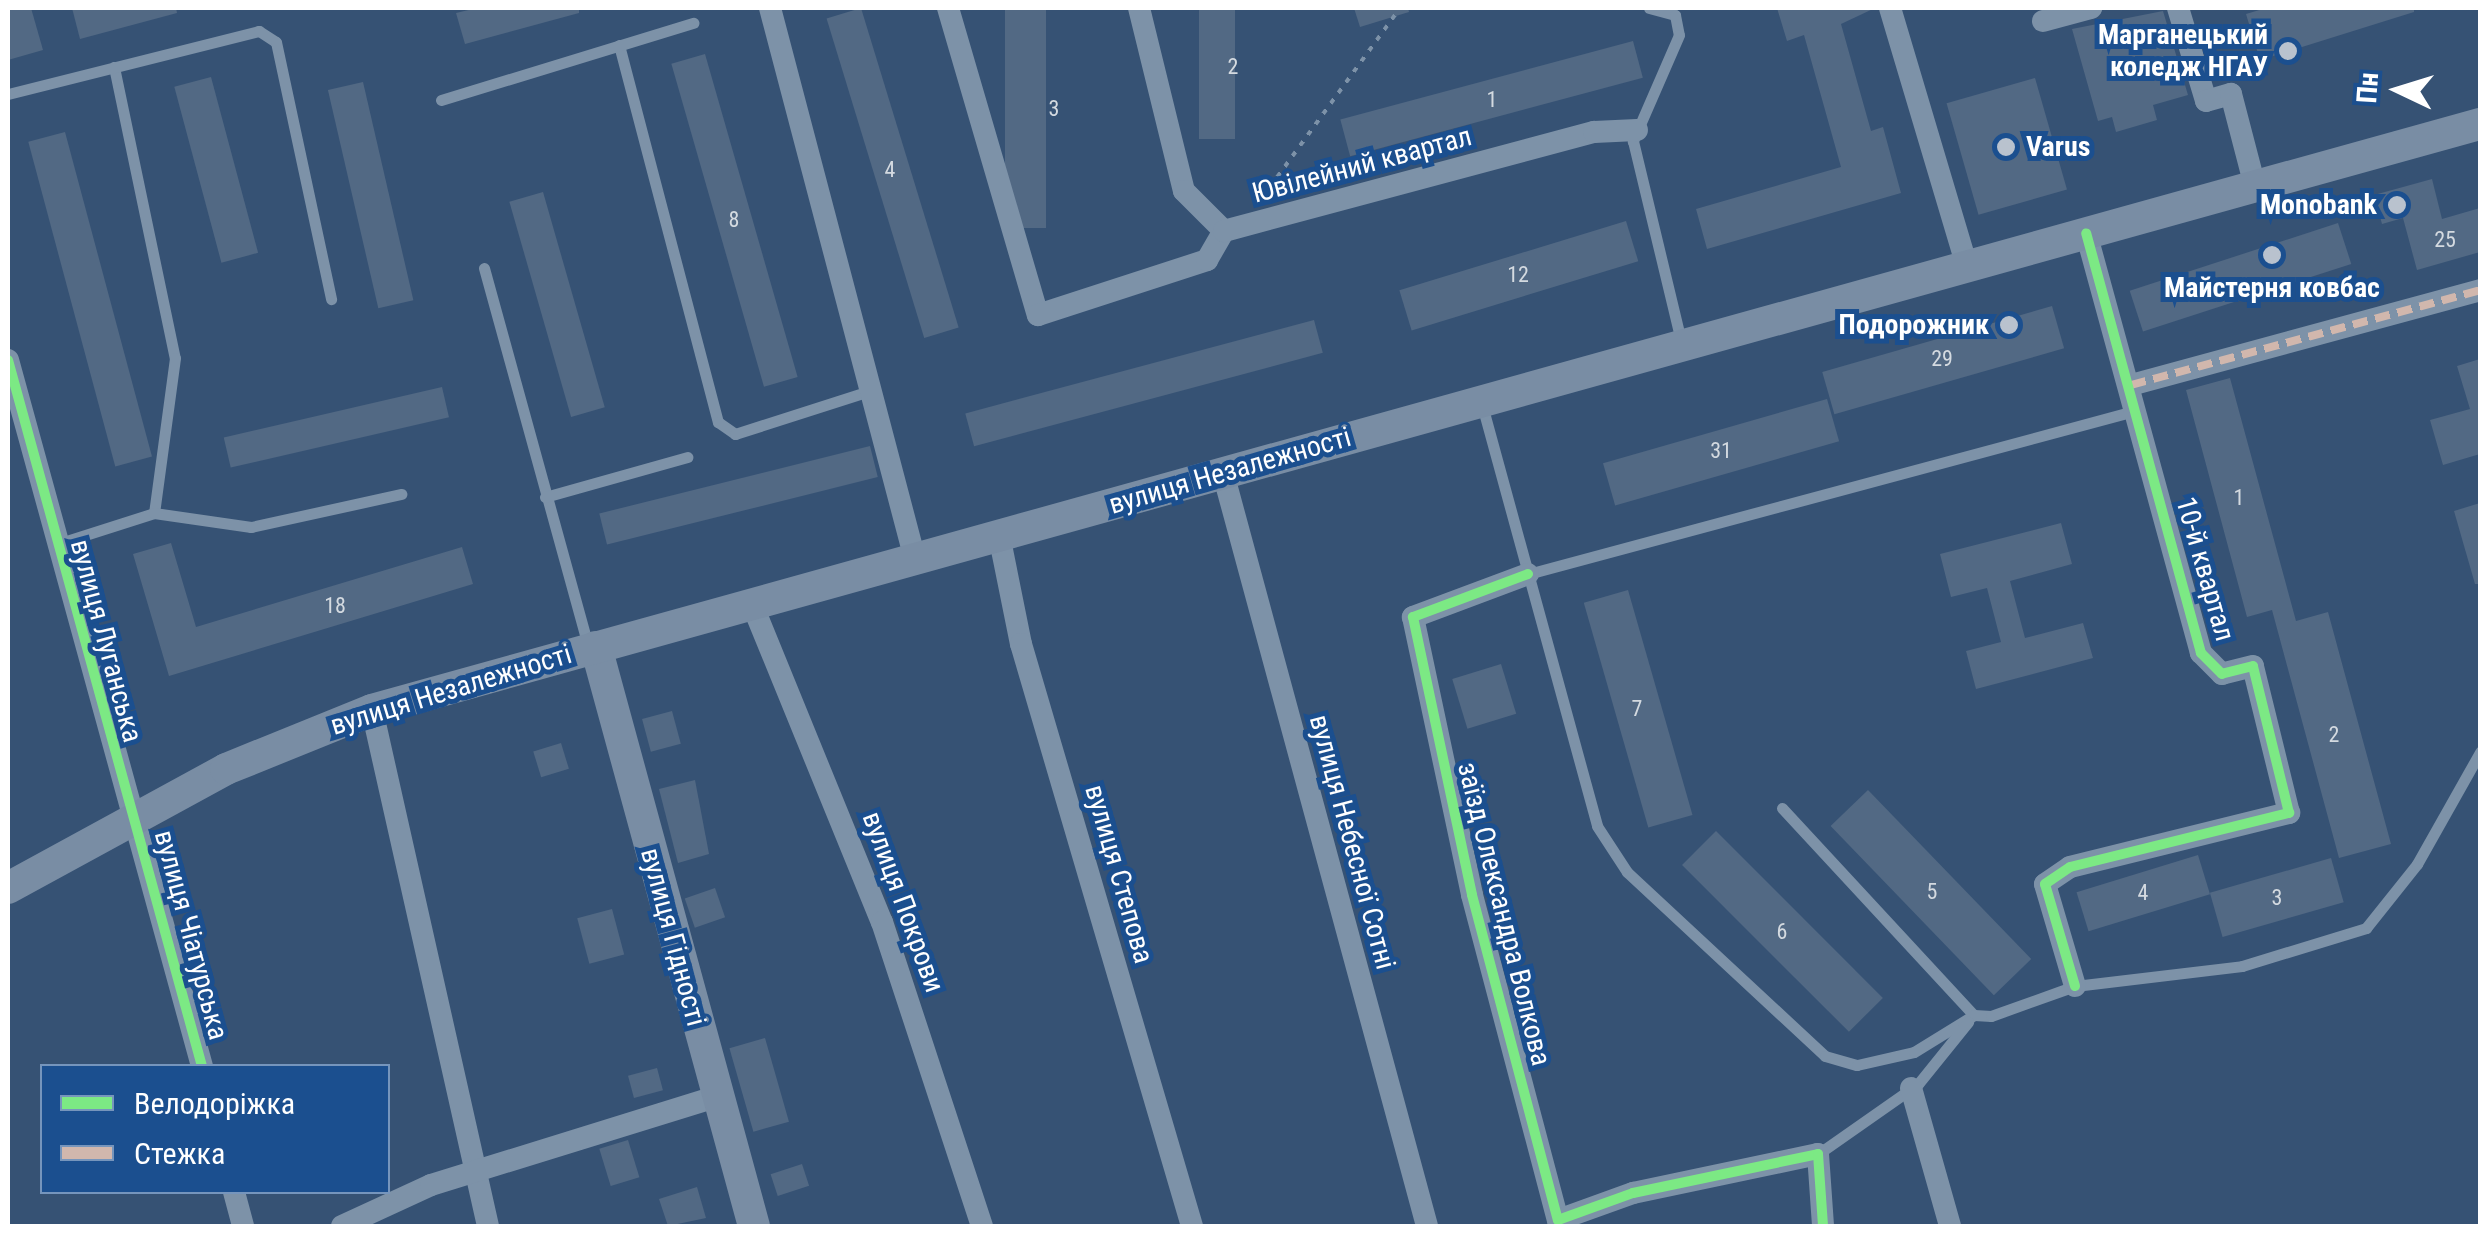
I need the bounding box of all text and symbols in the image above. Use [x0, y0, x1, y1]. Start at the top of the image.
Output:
place label: Марганецький коледж НГАУ [2098, 18, 2268, 84]
marker: Марганецький коледж НГАУ [2277, 40, 2299, 62]
north arrow [2348, 40, 2448, 140]
house number: 2 [1228, 54, 1238, 80]
text: Пн [2350, 71, 2385, 105]
house number: 1 [1487, 87, 1497, 113]
house number: 3 [1049, 96, 1059, 122]
street label: Ювілейний квартал [1249, 120, 1475, 210]
place label: Varus [2026, 130, 2090, 164]
marker: Varus [1995, 136, 2017, 158]
house number: 4 [885, 157, 895, 183]
place label: Monobank [2260, 188, 2377, 222]
marker: Monobank [2386, 194, 2408, 216]
house number: 8 [729, 207, 739, 233]
house number: 25 [2434, 227, 2456, 253]
marker: Майстерня ковбас [2261, 244, 2283, 266]
house number: 12 [1507, 262, 1529, 288]
place label: Майстерня ковбас [2164, 271, 2380, 305]
place label: Подорожник [1838, 308, 1989, 342]
marker: Подорожник [1998, 314, 2020, 336]
house number: 29 [1931, 346, 1953, 372]
street label: вулиця Незалежності [1105, 420, 1355, 522]
house number: 31 [1710, 438, 1732, 464]
house number: 1 [2234, 485, 2244, 511]
street label: 10-й квартал [2168, 493, 2242, 645]
street label: вулиця Луганська [63, 536, 149, 746]
house number: 18 [324, 593, 346, 619]
street label: вулиця Незалежності [326, 637, 576, 743]
house number: 7 [1632, 696, 1642, 722]
street label: вулиця Небесної Сотні [1302, 711, 1402, 973]
house number: 2 [2329, 722, 2339, 748]
street label: заїзд Олександра Волкова [1450, 759, 1558, 1069]
street label: вулиця Степова [1077, 781, 1161, 967]
street label: вулиця Покрови [855, 807, 951, 997]
street label: вулиця Чіатурська [147, 827, 235, 1043]
street label: вулиця Гідності [633, 844, 713, 1030]
house number: 5 [1927, 879, 1937, 905]
house number: 4 [2138, 880, 2148, 906]
house number: 3 [2272, 885, 2282, 911]
house number: 6 [1777, 919, 1787, 945]
legend [40, 1064, 390, 1194]
text: Велодоріжка [134, 1086, 295, 1121]
text: Стежка [134, 1136, 225, 1171]

